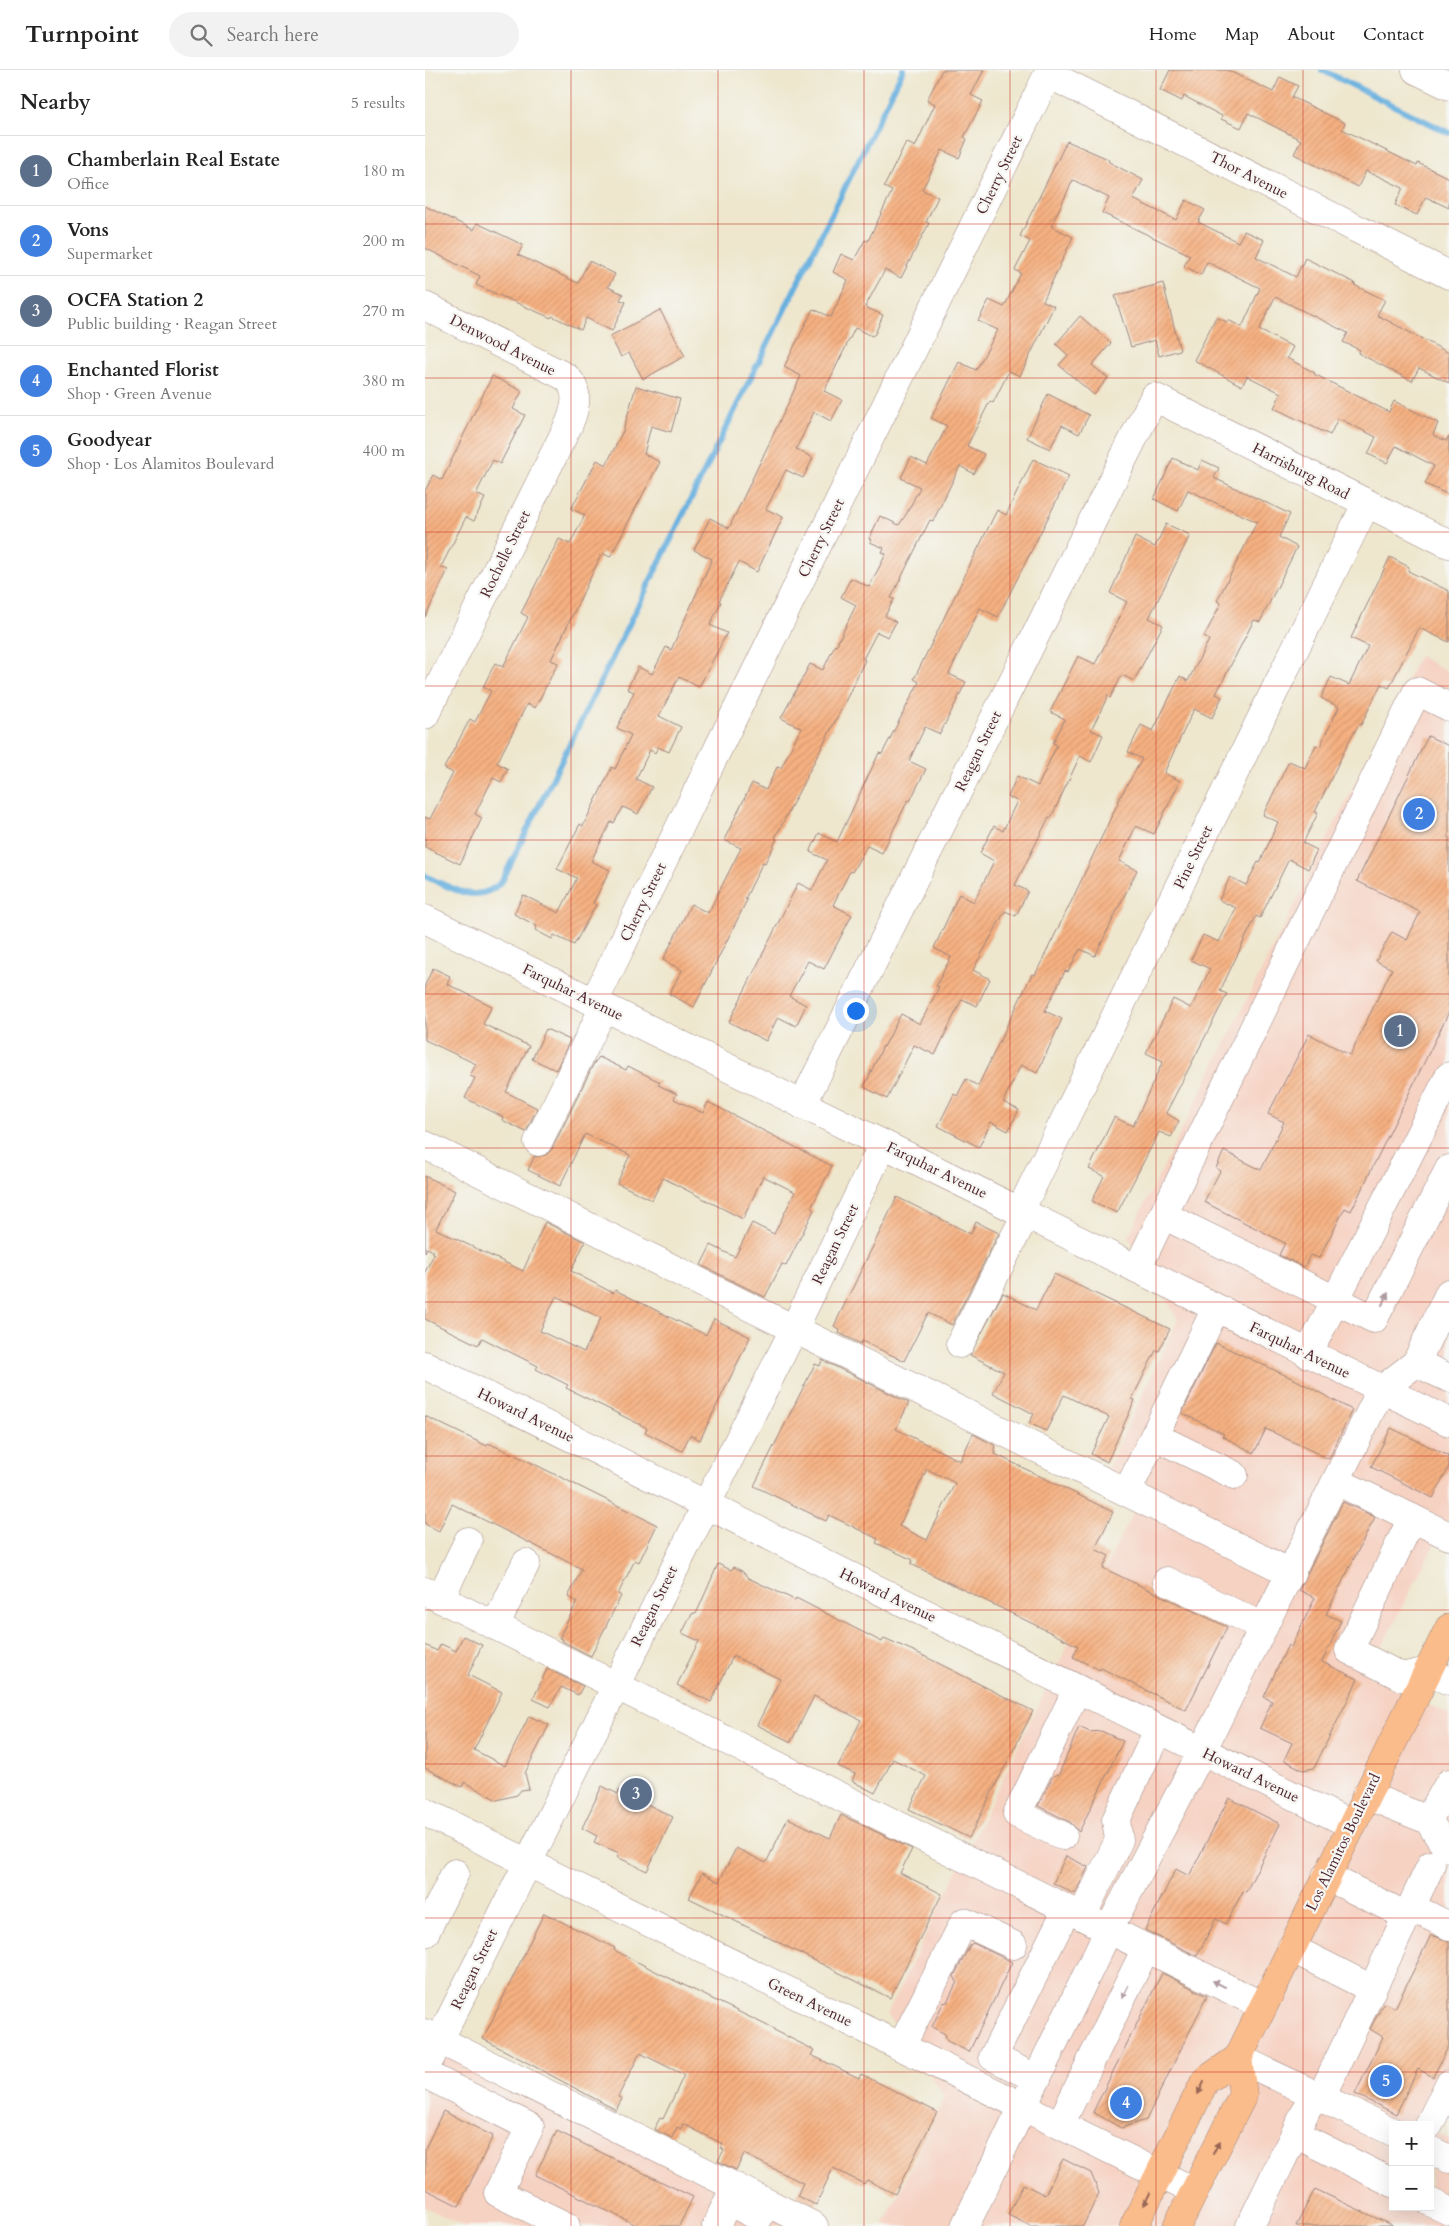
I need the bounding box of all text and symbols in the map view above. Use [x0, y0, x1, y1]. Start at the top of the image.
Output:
search box [169, 12, 519, 57]
text: Turnpoint [25, 18, 139, 51]
icon: search [187, 21, 215, 49]
text: Search here [227, 22, 319, 48]
text: Home [1149, 22, 1197, 47]
text: Map [1225, 22, 1259, 47]
text: About [1287, 22, 1335, 47]
text: Contact [1363, 22, 1424, 47]
text: Nearby [20, 88, 91, 117]
text: 5 results [351, 92, 405, 114]
street label: Cherry Street [971, 132, 1027, 218]
text: Chamberlain Real Estate [67, 147, 280, 173]
street label: Thor Avenue [1206, 147, 1292, 203]
text: 1 [32, 160, 40, 182]
text: 180 m [363, 160, 405, 182]
text: Office [67, 173, 109, 195]
text: Vons [67, 217, 109, 243]
text: 2 [32, 230, 40, 252]
text: 200 m [363, 230, 405, 252]
text: Supermarket [67, 243, 153, 265]
text: OCFA Station 2 [67, 287, 203, 313]
text: 3 [32, 300, 40, 322]
text: 270 m [363, 300, 405, 322]
street label: Denwood Avenue [447, 310, 560, 380]
text: Public building · Reagan Street [67, 313, 277, 335]
text: Enchanted Florist [67, 357, 219, 383]
text: 4 [32, 370, 40, 392]
text: 380 m [363, 370, 405, 392]
text: Shop · Green Avenue [67, 383, 212, 405]
text: Goodyear [67, 427, 152, 453]
street label: Harrisburg Road [1249, 438, 1353, 504]
text: 5 [32, 440, 40, 462]
text: 400 m [363, 440, 405, 462]
text: Shop · Los Alamitos Boulevard [67, 453, 274, 475]
street label: Cherry Street [793, 495, 849, 581]
street label: Rochelle Street [475, 507, 535, 601]
street label: Reagan Street [950, 707, 1006, 795]
pin: 2 [1403, 795, 1435, 833]
street label: Pine Street [1169, 822, 1217, 892]
street label: Cherry Street [615, 859, 671, 945]
street label: Farquhar Avenue [519, 959, 627, 1025]
your location [843, 998, 869, 1024]
pin: 1 [1384, 1012, 1416, 1050]
street label: Farquhar Avenue [883, 1137, 991, 1203]
street label: Reagan Street [807, 1200, 863, 1288]
one-way arrow [1381, 1291, 1389, 1306]
street label: Farquhar Avenue [1246, 1317, 1354, 1383]
street label: Howard Avenue [474, 1383, 578, 1447]
street label: Reagan Street [626, 1562, 682, 1650]
street label: Howard Avenue [836, 1563, 940, 1627]
street label: Howard Avenue [1199, 1743, 1303, 1807]
street label: Los Alamitos Boulevard [1301, 1770, 1385, 1914]
pin: 3 [620, 1775, 652, 1813]
street label: Reagan Street [446, 1925, 502, 2013]
street label: Green Avenue [764, 1973, 856, 2031]
one-way arrow [1212, 1980, 1226, 1988]
one-way arrow [1121, 1985, 1129, 1999]
pin: 5 [1370, 2062, 1402, 2100]
one-way arrow [1197, 2081, 1205, 2095]
pin: 4 [1110, 2084, 1142, 2122]
map controls [1389, 2121, 1434, 2211]
button: + [1389, 2121, 1434, 2166]
one-way arrow [1212, 2140, 1220, 2155]
button: − [1389, 2166, 1434, 2211]
one-way arrow [1143, 2192, 1152, 2207]

